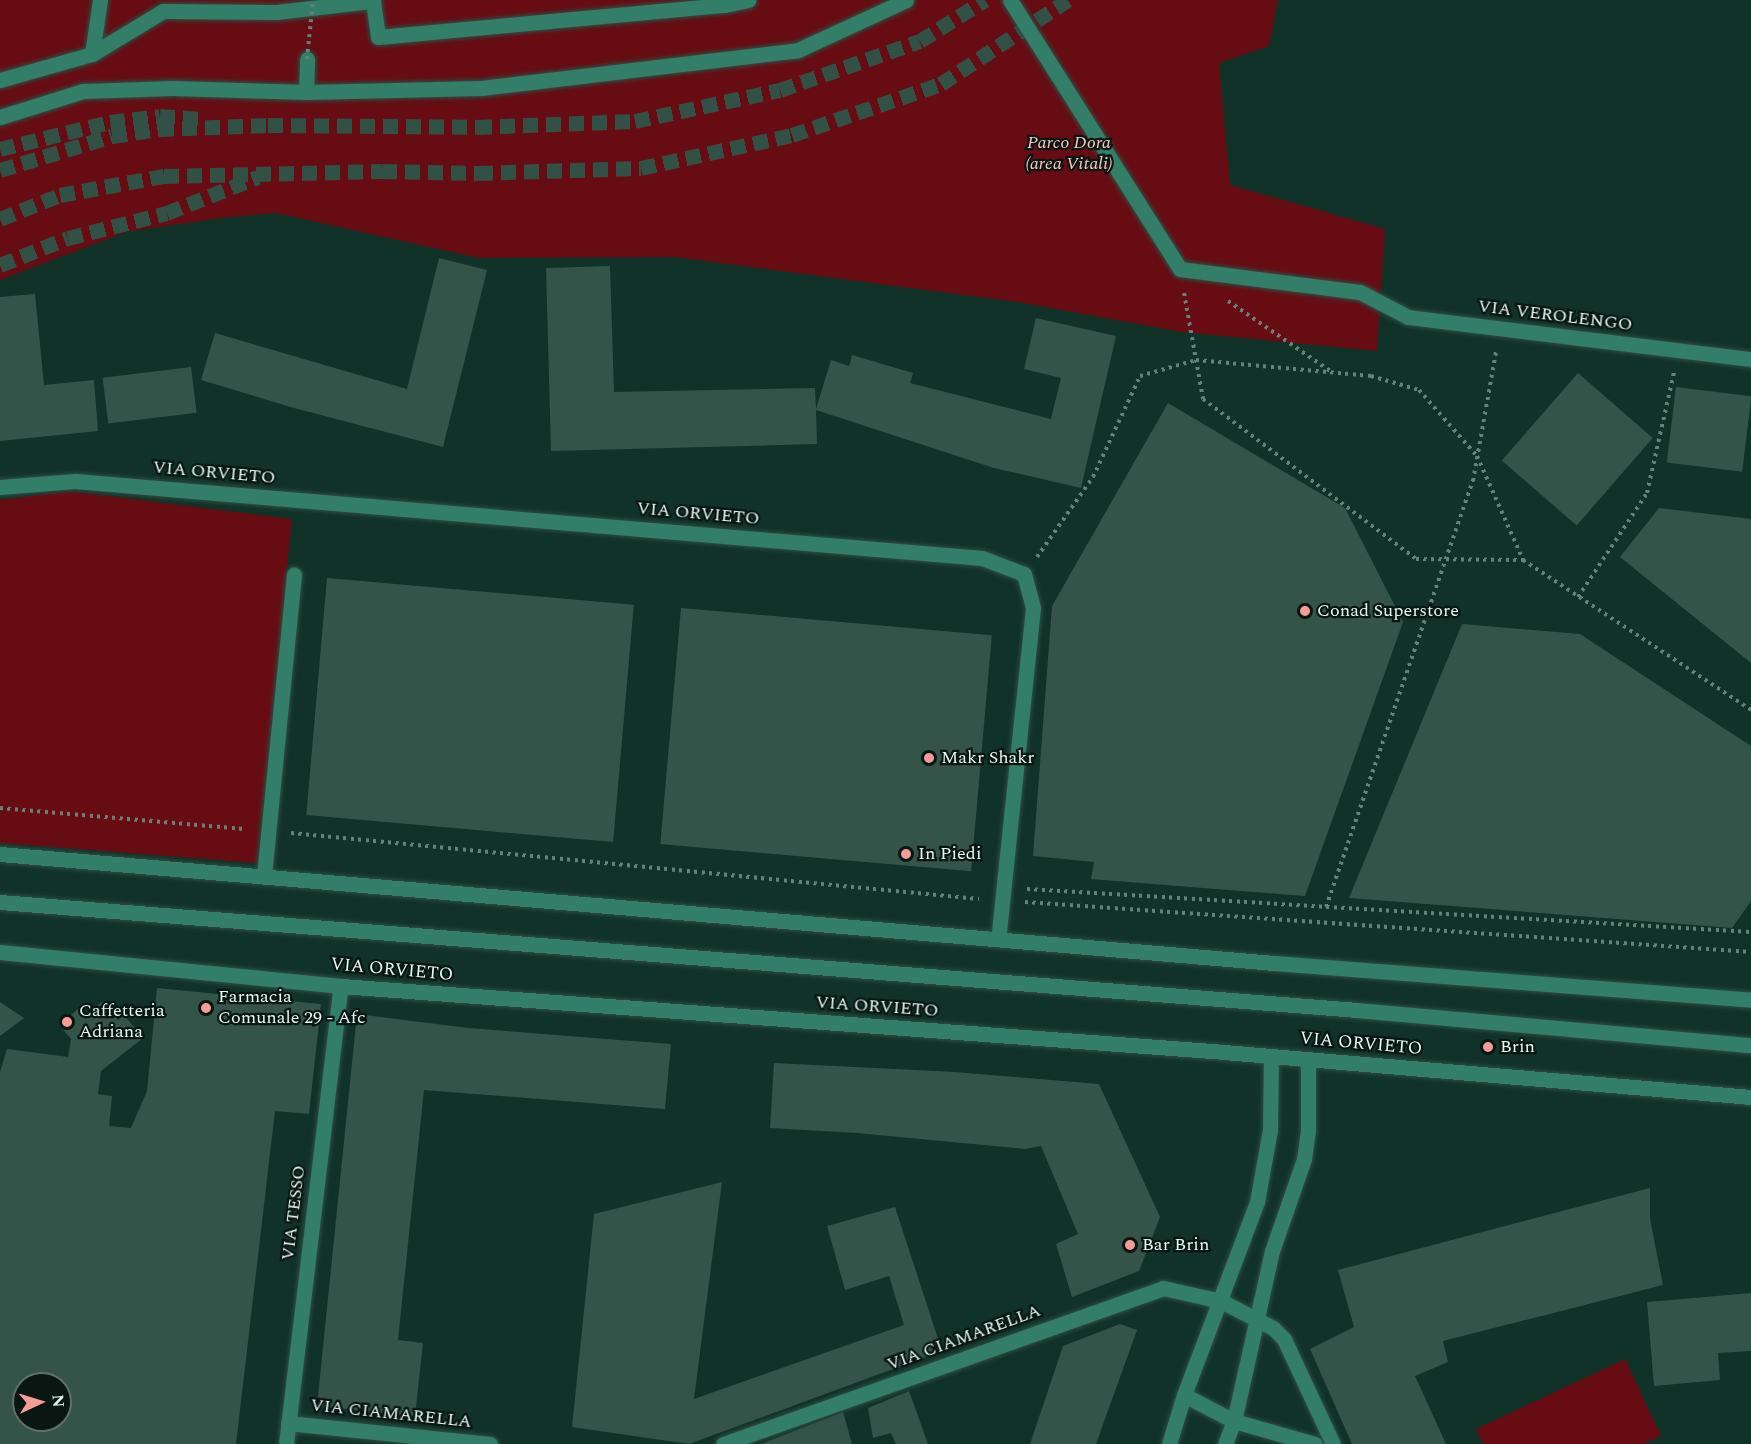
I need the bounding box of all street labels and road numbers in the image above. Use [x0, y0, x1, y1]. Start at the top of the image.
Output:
street label: VIA VEROLENGO [1477, 296, 1633, 336]
street label: VIA ORVIETO [152, 457, 276, 489]
street label: VIA ORVIETO [636, 498, 760, 530]
street label: VIA ORVIETO [330, 954, 454, 986]
street label: VIA ORVIETO [815, 992, 939, 1022]
street label: VIA ORVIETO [1299, 1028, 1423, 1060]
street label: VIA TESSO [277, 1164, 311, 1262]
street label: VIA CIAMARELLA [884, 1300, 1044, 1376]
street label: VIA CIAMARELLA [309, 1395, 473, 1433]

